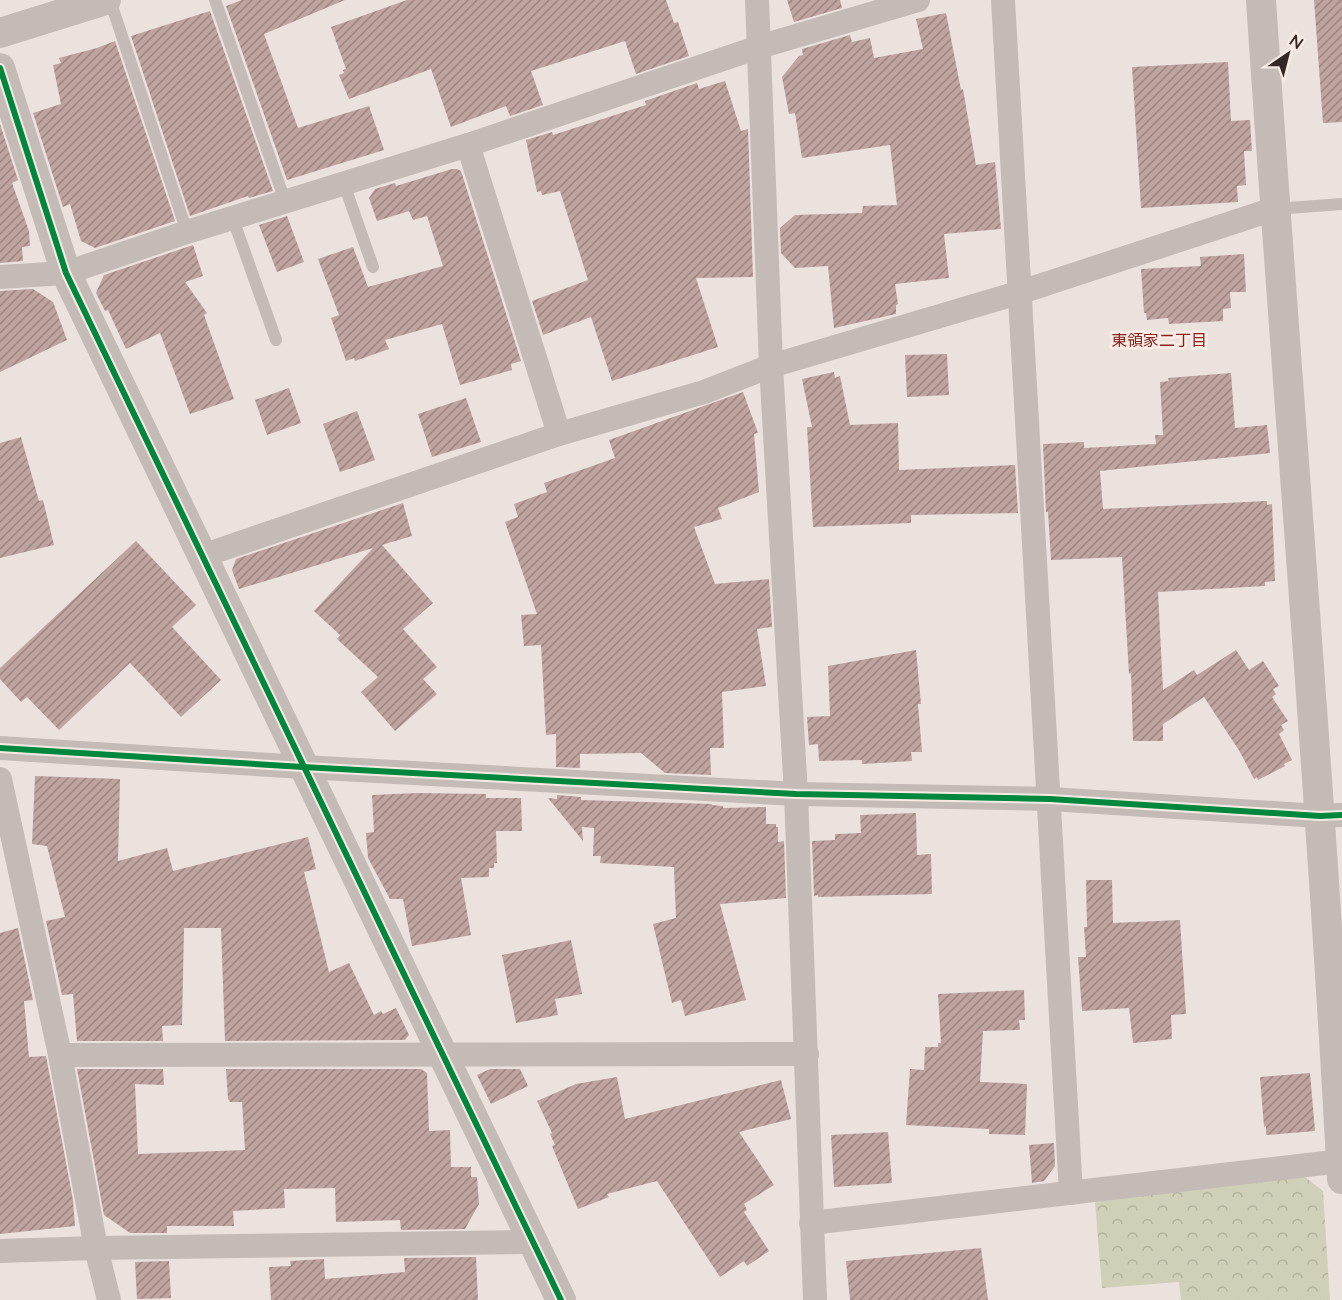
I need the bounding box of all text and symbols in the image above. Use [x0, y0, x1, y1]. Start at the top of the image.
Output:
north arrow [1258, 24, 1318, 84]
text: N [1286, 30, 1307, 53]
district label: 東領家二丁目 [1111, 330, 1207, 349]

